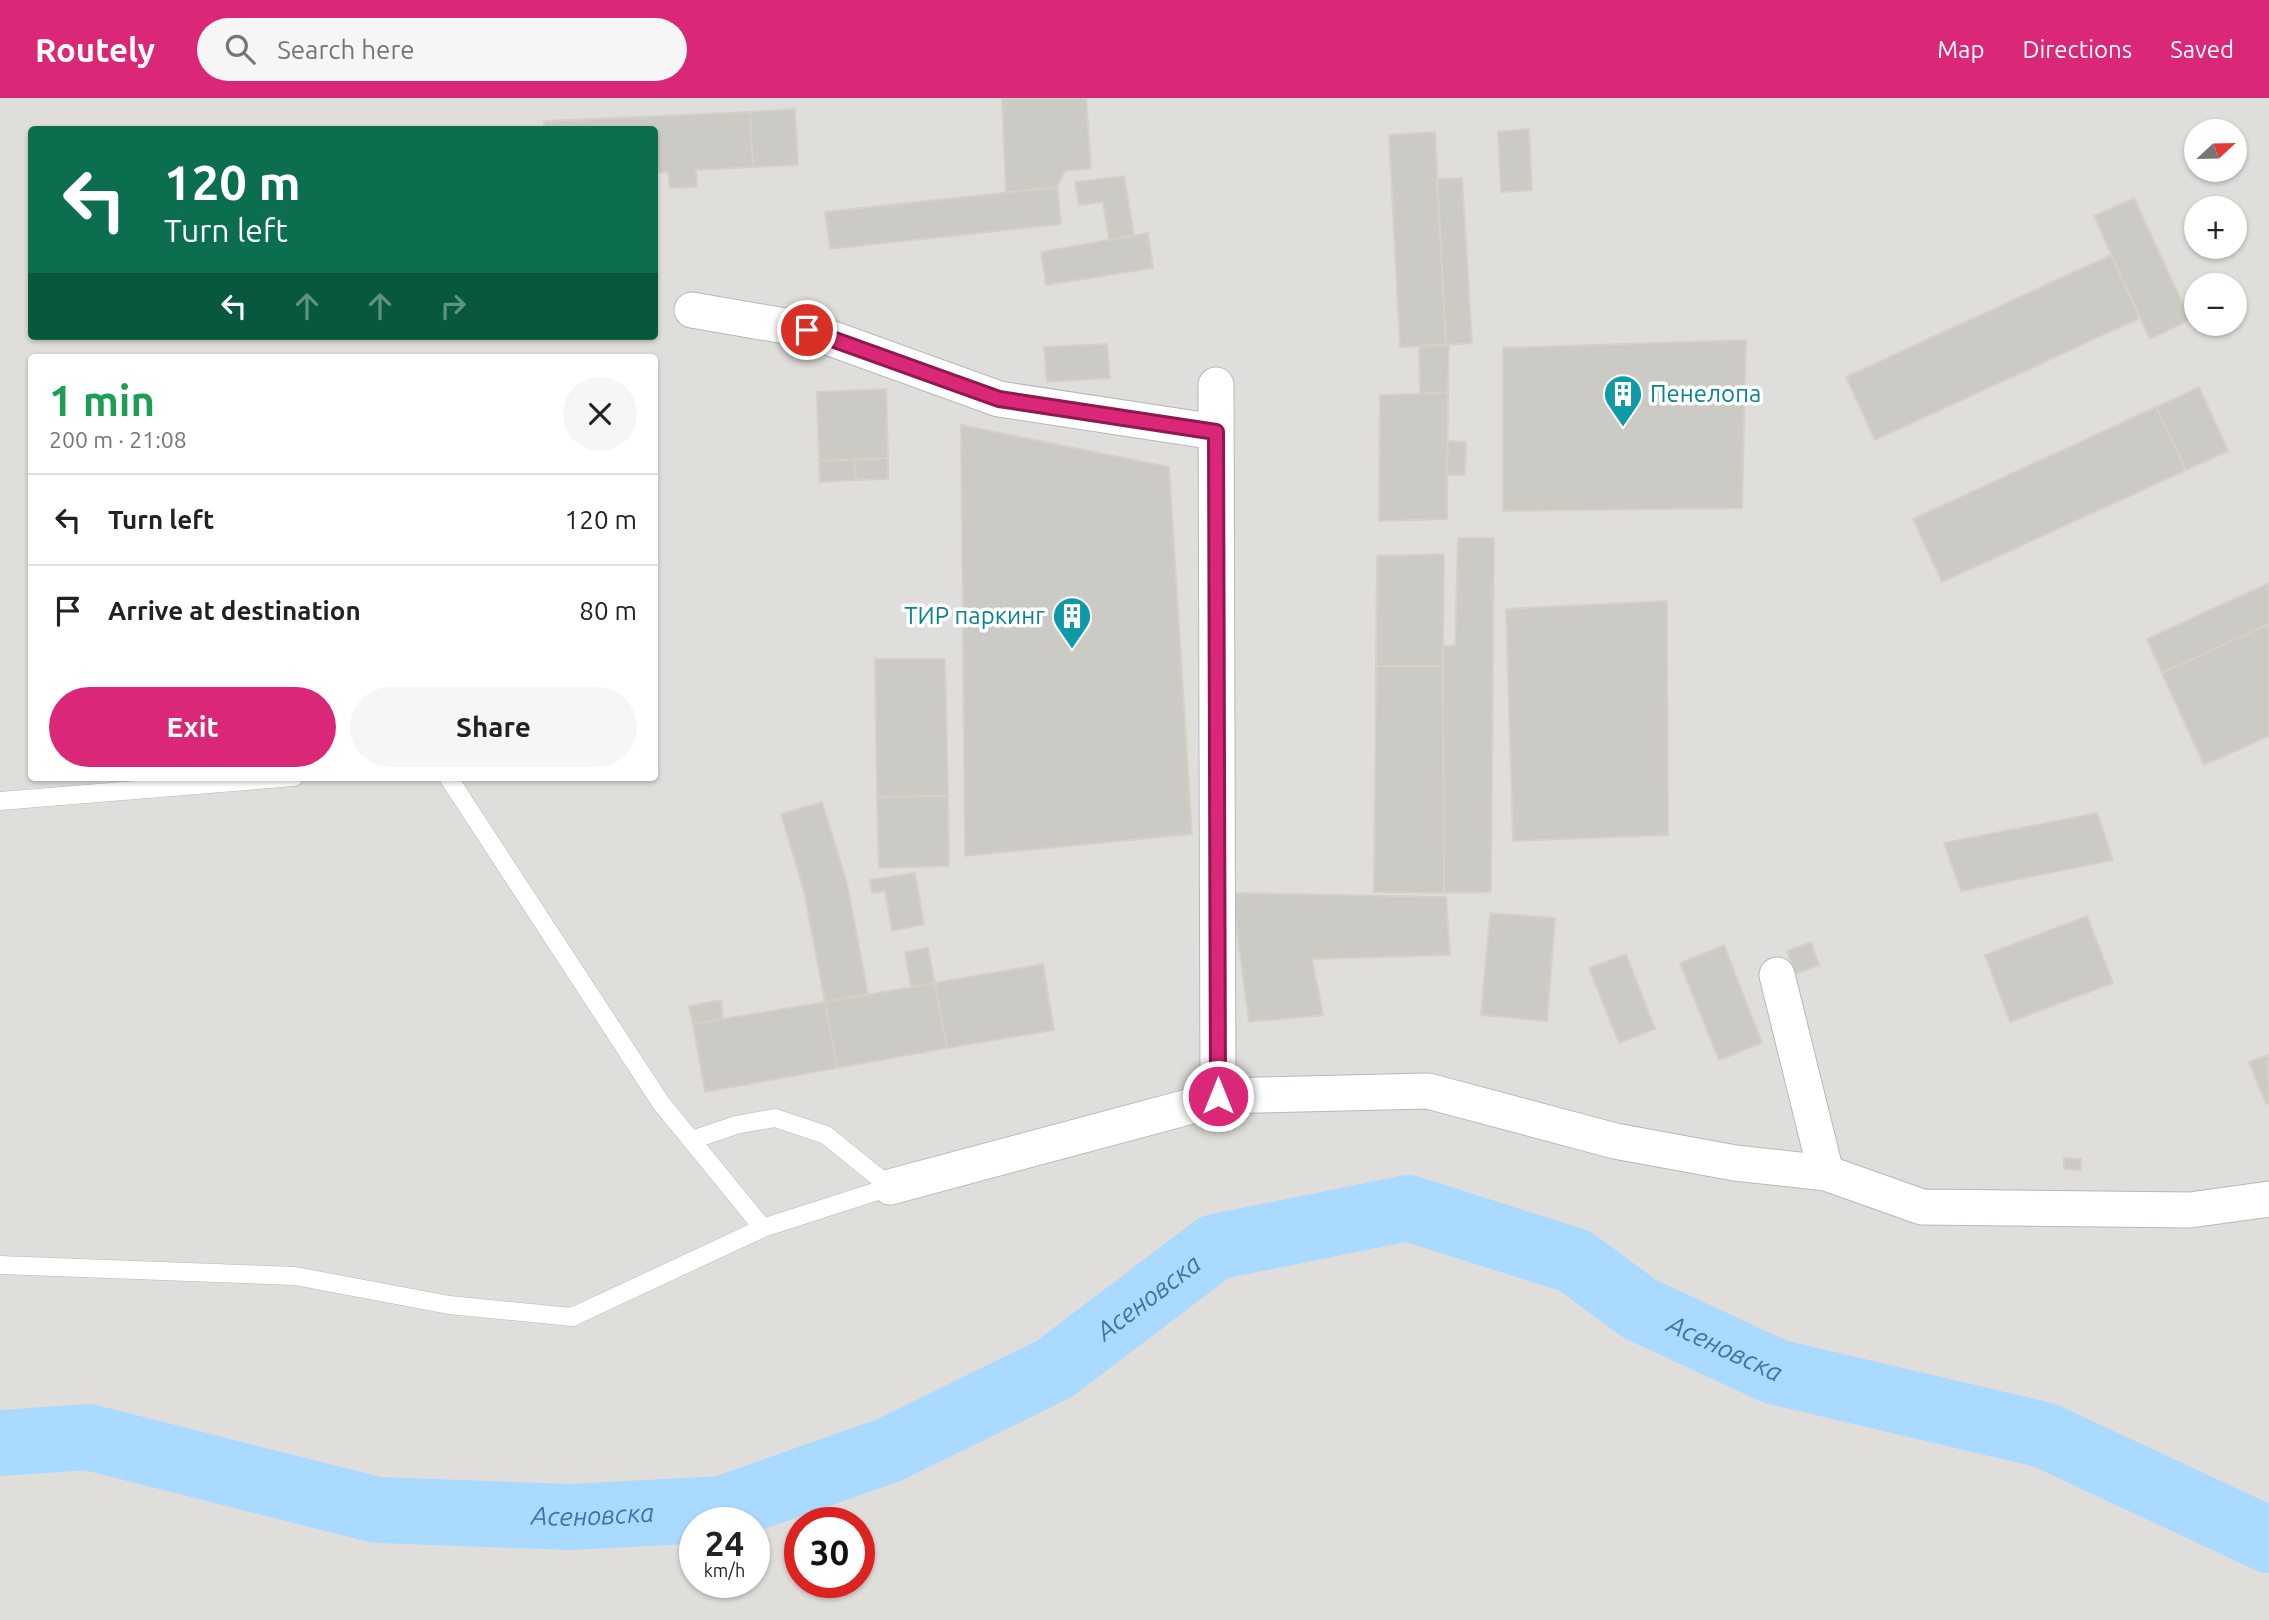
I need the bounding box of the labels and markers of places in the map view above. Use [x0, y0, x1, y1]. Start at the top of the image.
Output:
pin [777, 300, 837, 360]
building icon: Пенелопа [1602, 373, 1644, 428]
place label: Пенелопа [1650, 380, 1761, 407]
building icon: ТИР паркинг [1051, 595, 1093, 650]
place label: ТИР паркинг [904, 602, 1045, 629]

